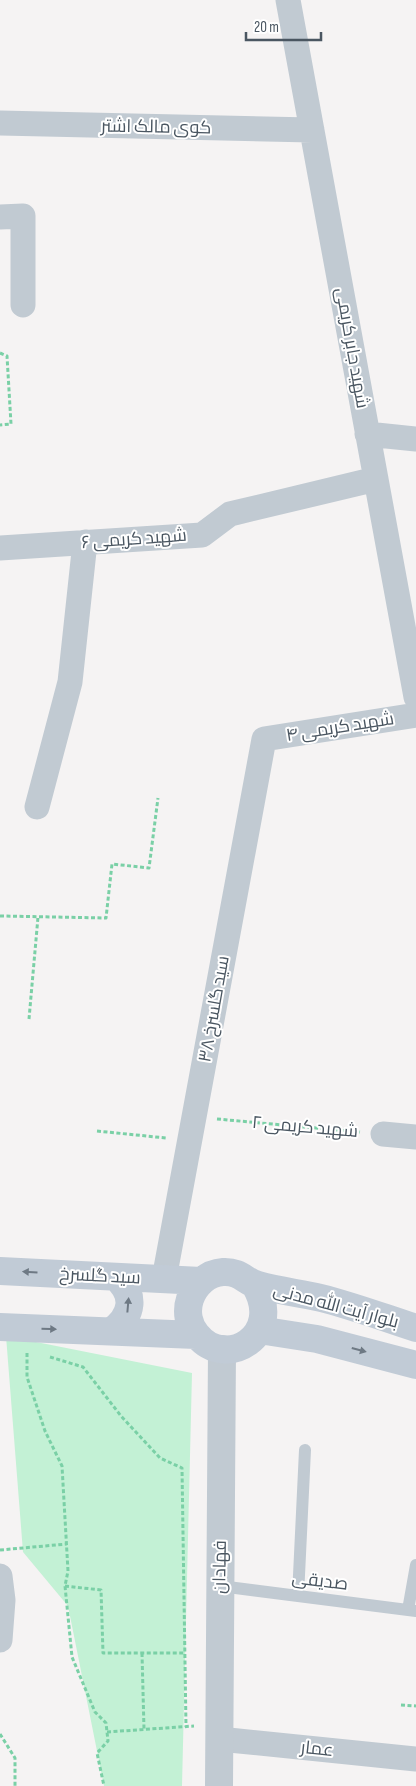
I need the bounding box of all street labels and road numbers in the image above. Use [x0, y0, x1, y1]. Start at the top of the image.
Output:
street label: کوی مالک اشتر [100, 116, 211, 138]
street label: شهید جابر کریمی [331, 286, 373, 410]
street label: شهید کریمی ۶ [81, 525, 187, 553]
street label: شهید کریمی ۴ [285, 708, 395, 746]
street label: سید گلسرخ ۳۸ [194, 954, 235, 1064]
street label: شهید کریمی ۲ [251, 1112, 359, 1142]
street label: سید گلسرخ [59, 1263, 141, 1290]
street label: بلوار آیت الله مدنی [271, 1277, 402, 1333]
street label: فهادان [209, 1540, 231, 1594]
street label: صدیقی [291, 1567, 349, 1595]
street label: عمار [299, 1737, 334, 1761]

